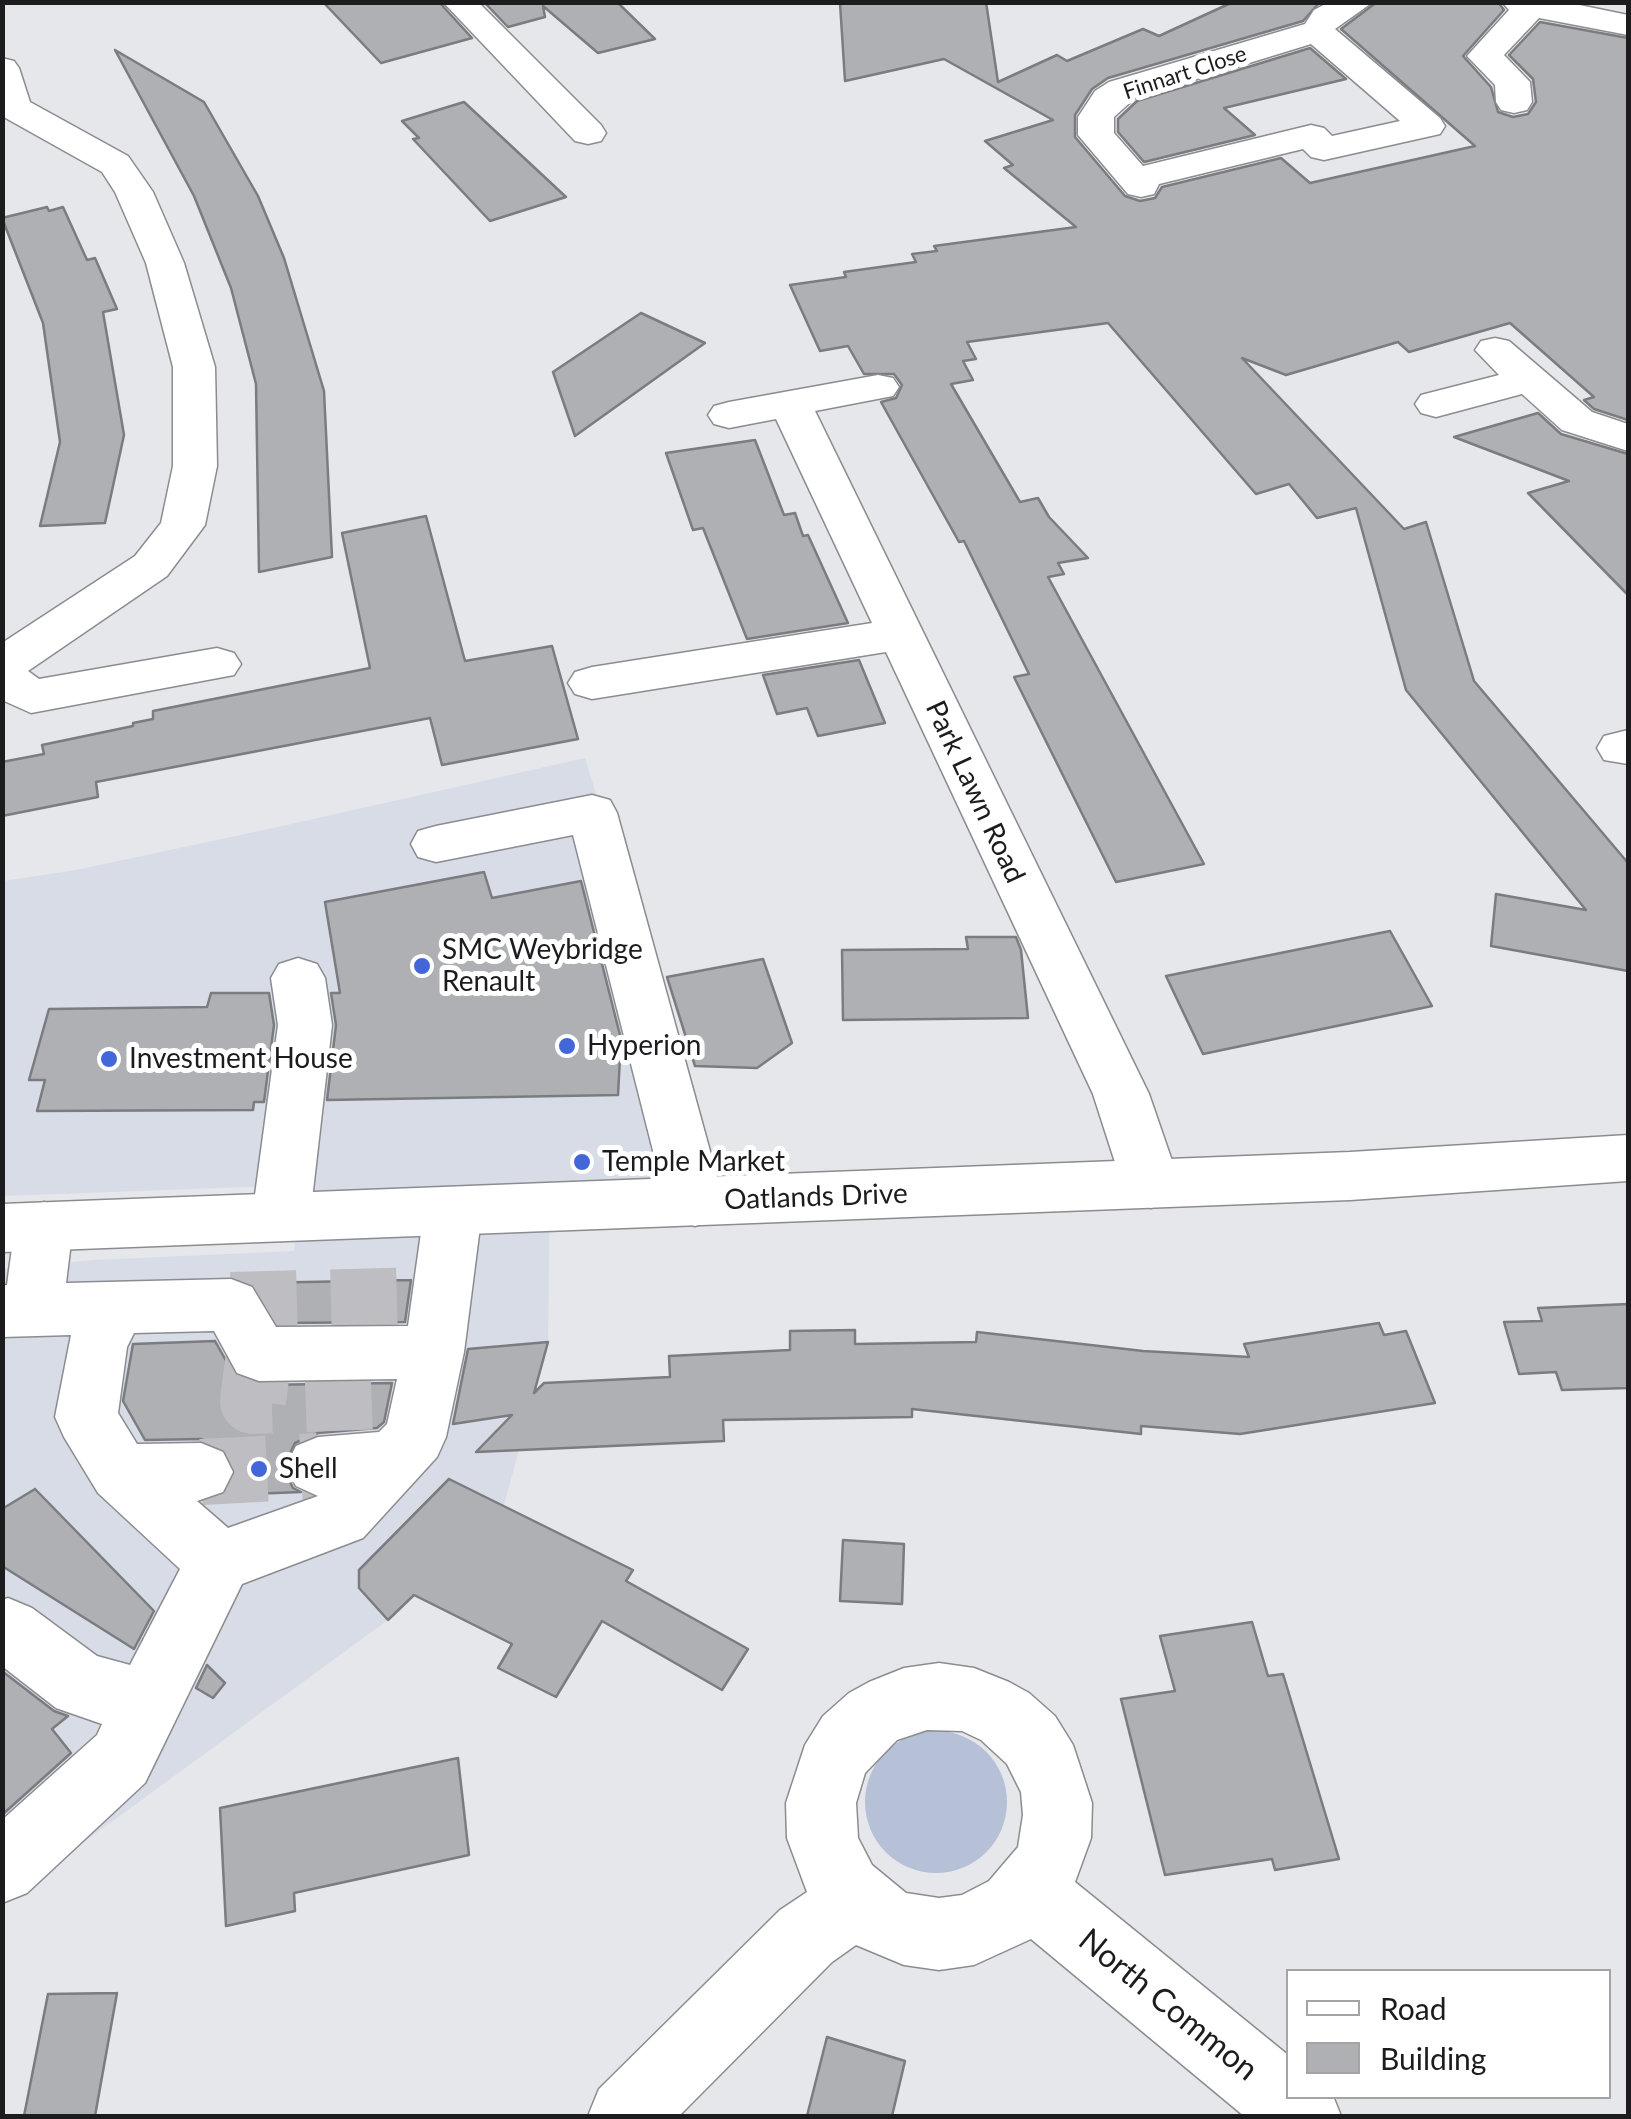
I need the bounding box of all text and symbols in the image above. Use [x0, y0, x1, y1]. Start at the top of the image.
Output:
street label: Finnart Close [1120, 41, 1250, 105]
street label: Park Lawn Road [918, 696, 1032, 888]
place label: SMC Weybridge Renault [442, 933, 643, 999]
marker: SMC Weybridge Renault [411, 955, 433, 977]
place label: Hyperion [587, 1029, 701, 1063]
marker: Hyperion [556, 1035, 578, 1057]
place label: Investment House [129, 1042, 353, 1076]
marker: Investment House [98, 1048, 120, 1070]
place label: Temple Market [602, 1145, 785, 1179]
marker: Temple Market [571, 1151, 593, 1173]
street label: Oatlands Drive [724, 1177, 908, 1217]
place label: Shell [279, 1452, 338, 1486]
marker: Shell [248, 1458, 270, 1480]
street label: North Common [1071, 1921, 1265, 2089]
legend [1286, 1969, 1611, 2099]
text: Road [1380, 1990, 1447, 2026]
text: Building [1380, 2040, 1486, 2076]

